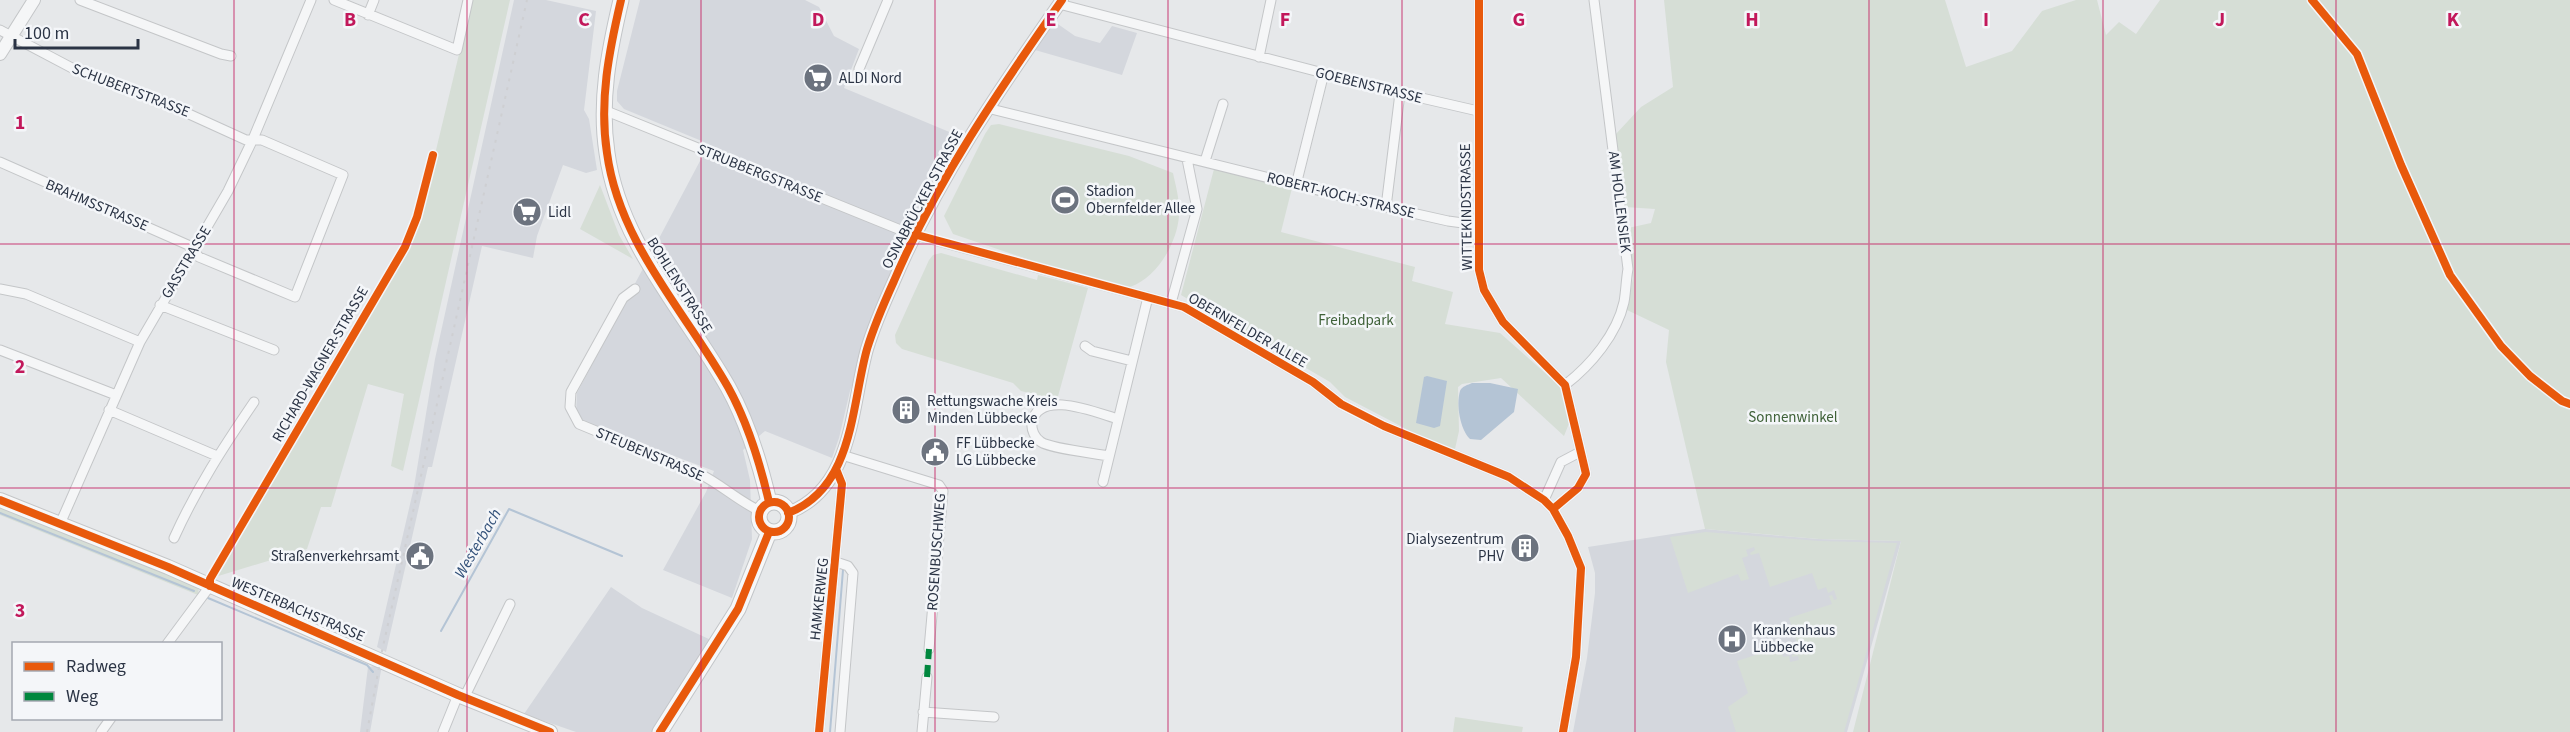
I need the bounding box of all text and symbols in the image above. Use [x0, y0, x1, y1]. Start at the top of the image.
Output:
text: B [344, 6, 356, 34]
text: C [578, 6, 590, 34]
text: D [812, 6, 824, 34]
text: E [1046, 6, 1056, 34]
text: F [1280, 6, 1290, 34]
text: G [1513, 6, 1525, 34]
text: H [1745, 6, 1759, 34]
text: I [1983, 6, 1989, 34]
text: J [2215, 6, 2225, 34]
text: K [2447, 6, 2460, 34]
scale bar [15, 12, 138, 50]
text: 100 m [24, 21, 69, 46]
street label: SCHUBERTSTRASSE [69, 58, 193, 123]
supermarket icon: ALDI Nord [802, 62, 834, 94]
street label: GOEBENSTRASSE [1313, 62, 1425, 109]
place label: ALDI Nord [839, 68, 902, 89]
text: 1 [15, 109, 25, 137]
street label: OSNABRÜCKER STRASSE [877, 126, 968, 273]
street label: STRUBBERGSTRASSE [694, 139, 826, 208]
street label: WITTEKINDSTRASSE [1455, 143, 1478, 271]
street label: AM HOLLENSIEK [1603, 150, 1636, 255]
street label: ROBERT-KOCH-STRASSE [1264, 167, 1417, 224]
street label: BRAHMSSTRASSE [42, 174, 152, 237]
place label: Stadion Obernfelder Allee [1086, 181, 1195, 219]
sports icon: Stadion Obernfelder Allee [1049, 184, 1081, 216]
supermarket icon: Lidl [511, 196, 543, 228]
place label: Lidl [548, 202, 571, 223]
street label: GASSTRASSE [157, 222, 216, 302]
street label: BOHLENSTRASSE [642, 233, 718, 337]
street label: RICHARD-WAGNER-STRASSE [267, 283, 374, 446]
street label: OBERNFELDER ALLEE [1184, 288, 1311, 373]
park label: Freibadpark [1318, 310, 1394, 331]
text: 2 [15, 353, 25, 381]
place label: Rettungswache Kreis Minden Lübbecke [927, 391, 1058, 429]
building icon: Rettungswache Kreis Minden Lübbecke [890, 394, 922, 426]
park label: Sonnenwinkel [1748, 407, 1838, 428]
street label: STEUBENSTRASSE [592, 422, 707, 487]
place label: FF Lübbecke LG Lübbecke [956, 433, 1036, 471]
public building icon: FF Lübbecke LG Lübbecke [919, 436, 951, 468]
street label: ROSENBUSCHWEG [922, 493, 951, 612]
water label: Westerbach [449, 505, 507, 582]
place label: Dialysezentrum PHV [1406, 529, 1504, 567]
building icon: Dialysezentrum PHV [1509, 532, 1541, 564]
public building icon: Straßenverkehrsamt [404, 540, 436, 572]
place label: Straßenverkehrsamt [271, 546, 399, 567]
street label: HAMKERWEG [805, 557, 834, 641]
street label: WESTERBACHSTRASSE [228, 572, 368, 647]
text: 3 [15, 597, 25, 625]
place label: Krankenhaus Lübbecke [1753, 620, 1835, 658]
hospital icon: Krankenhaus Lübbecke [1716, 623, 1748, 655]
legend [12, 642, 222, 720]
text: Radweg [66, 654, 126, 679]
text: Weg [66, 684, 98, 709]

